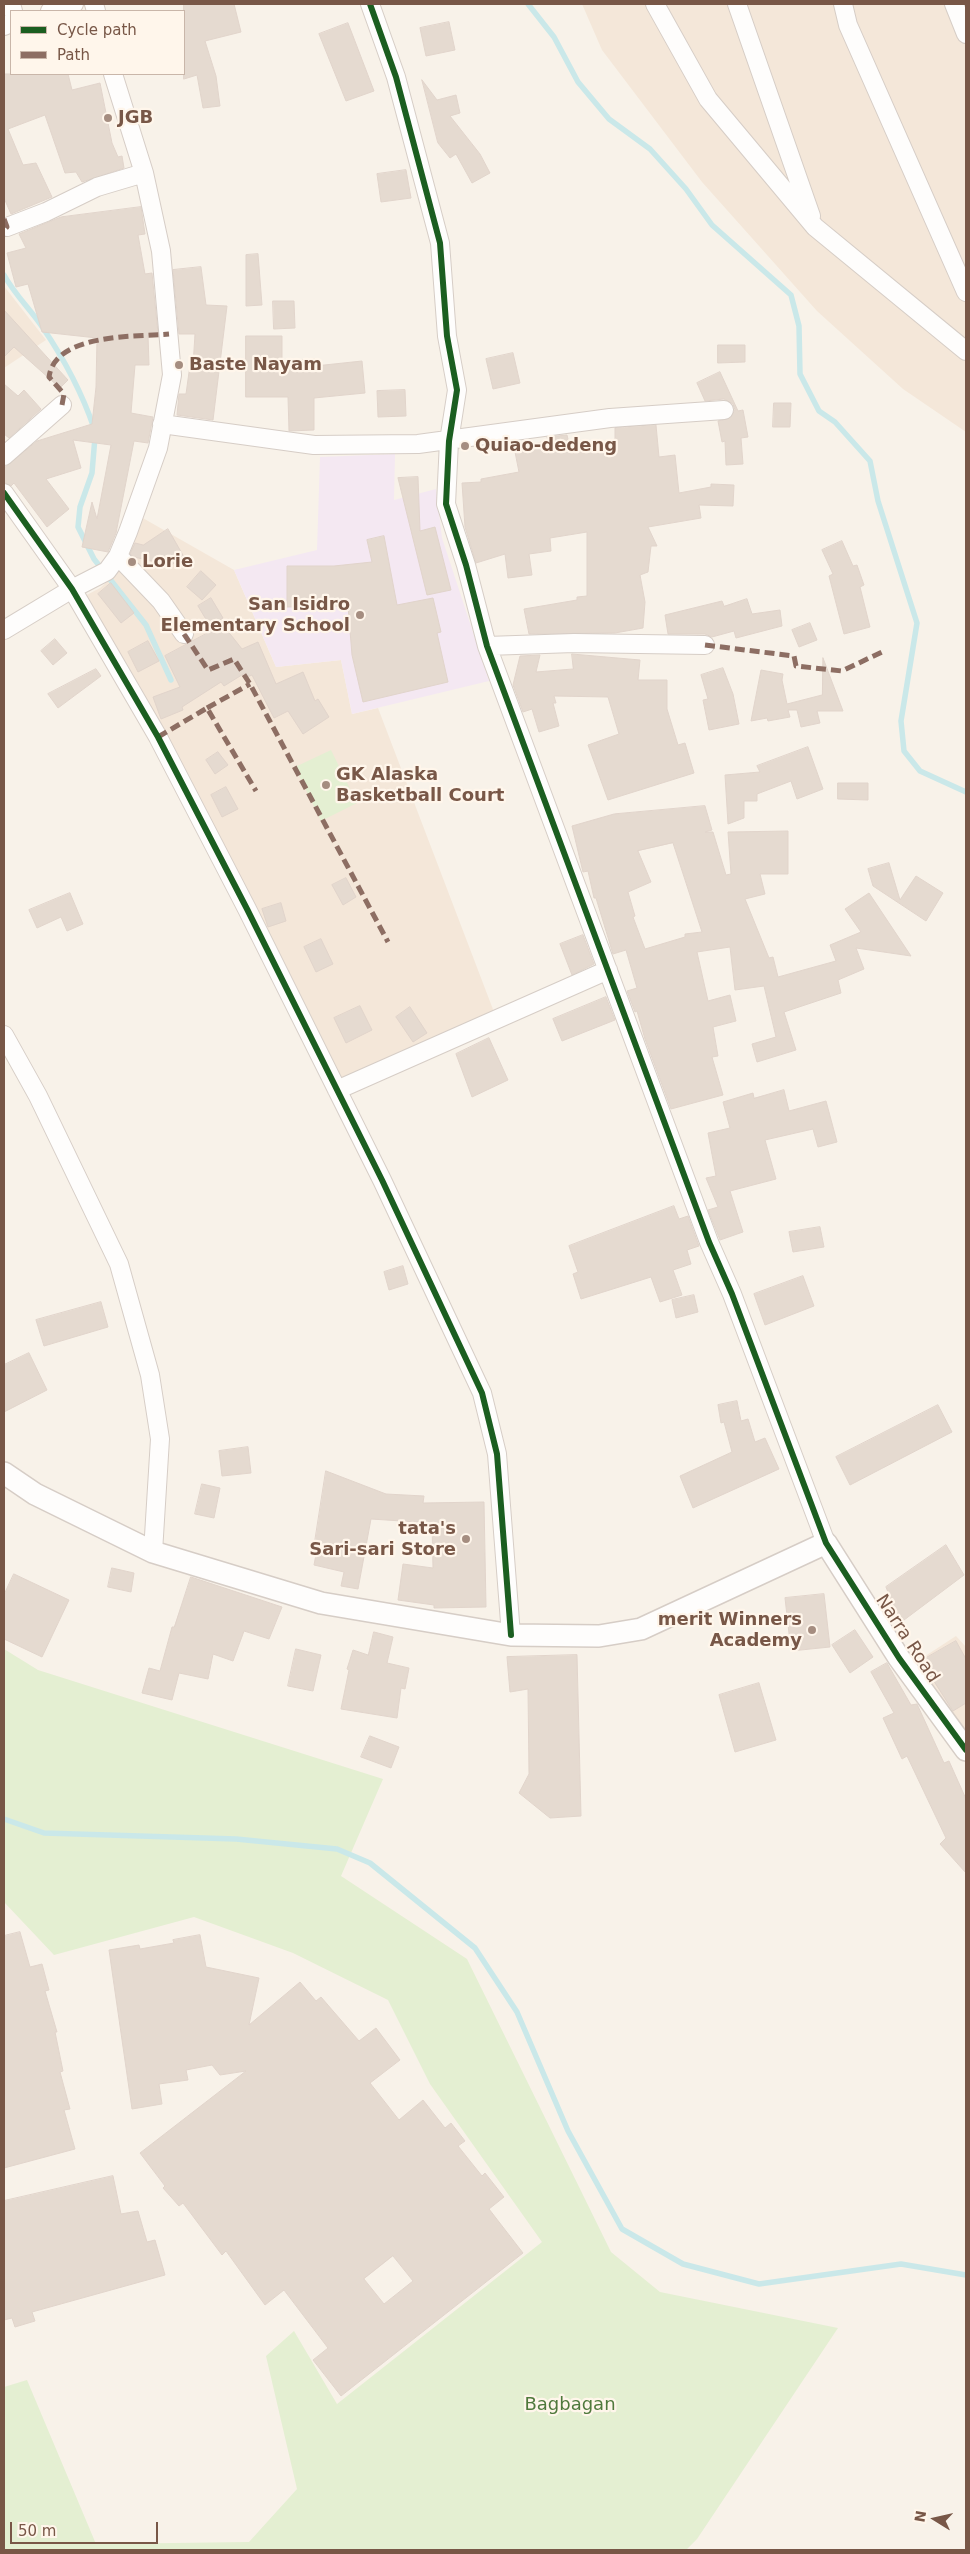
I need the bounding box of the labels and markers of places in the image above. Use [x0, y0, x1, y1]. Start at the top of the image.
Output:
place label: JGB [118, 107, 153, 129]
marker: JGB [102, 112, 114, 124]
place label: Baste Nayam [189, 354, 322, 376]
marker: Baste Nayam [173, 359, 185, 371]
place label: Quiao-dedeng [475, 435, 617, 457]
marker: Quiao-dedeng [459, 440, 471, 452]
place label: Lorie [142, 551, 193, 573]
marker: Lorie [126, 556, 138, 568]
place label: San Isidro Elementary School [161, 594, 350, 636]
marker: San Isidro Elementary School [354, 609, 366, 621]
place label: GK Alaska Basketball Court [336, 764, 504, 806]
marker: GK Alaska Basketball Court [320, 779, 332, 791]
place label: tata's Sari-sari Store [309, 1518, 456, 1560]
marker: tata's Sari-sari Store [460, 1533, 472, 1545]
place label: merit Winners Academy [658, 1609, 802, 1652]
marker: merit Winners Academy [806, 1624, 818, 1636]

